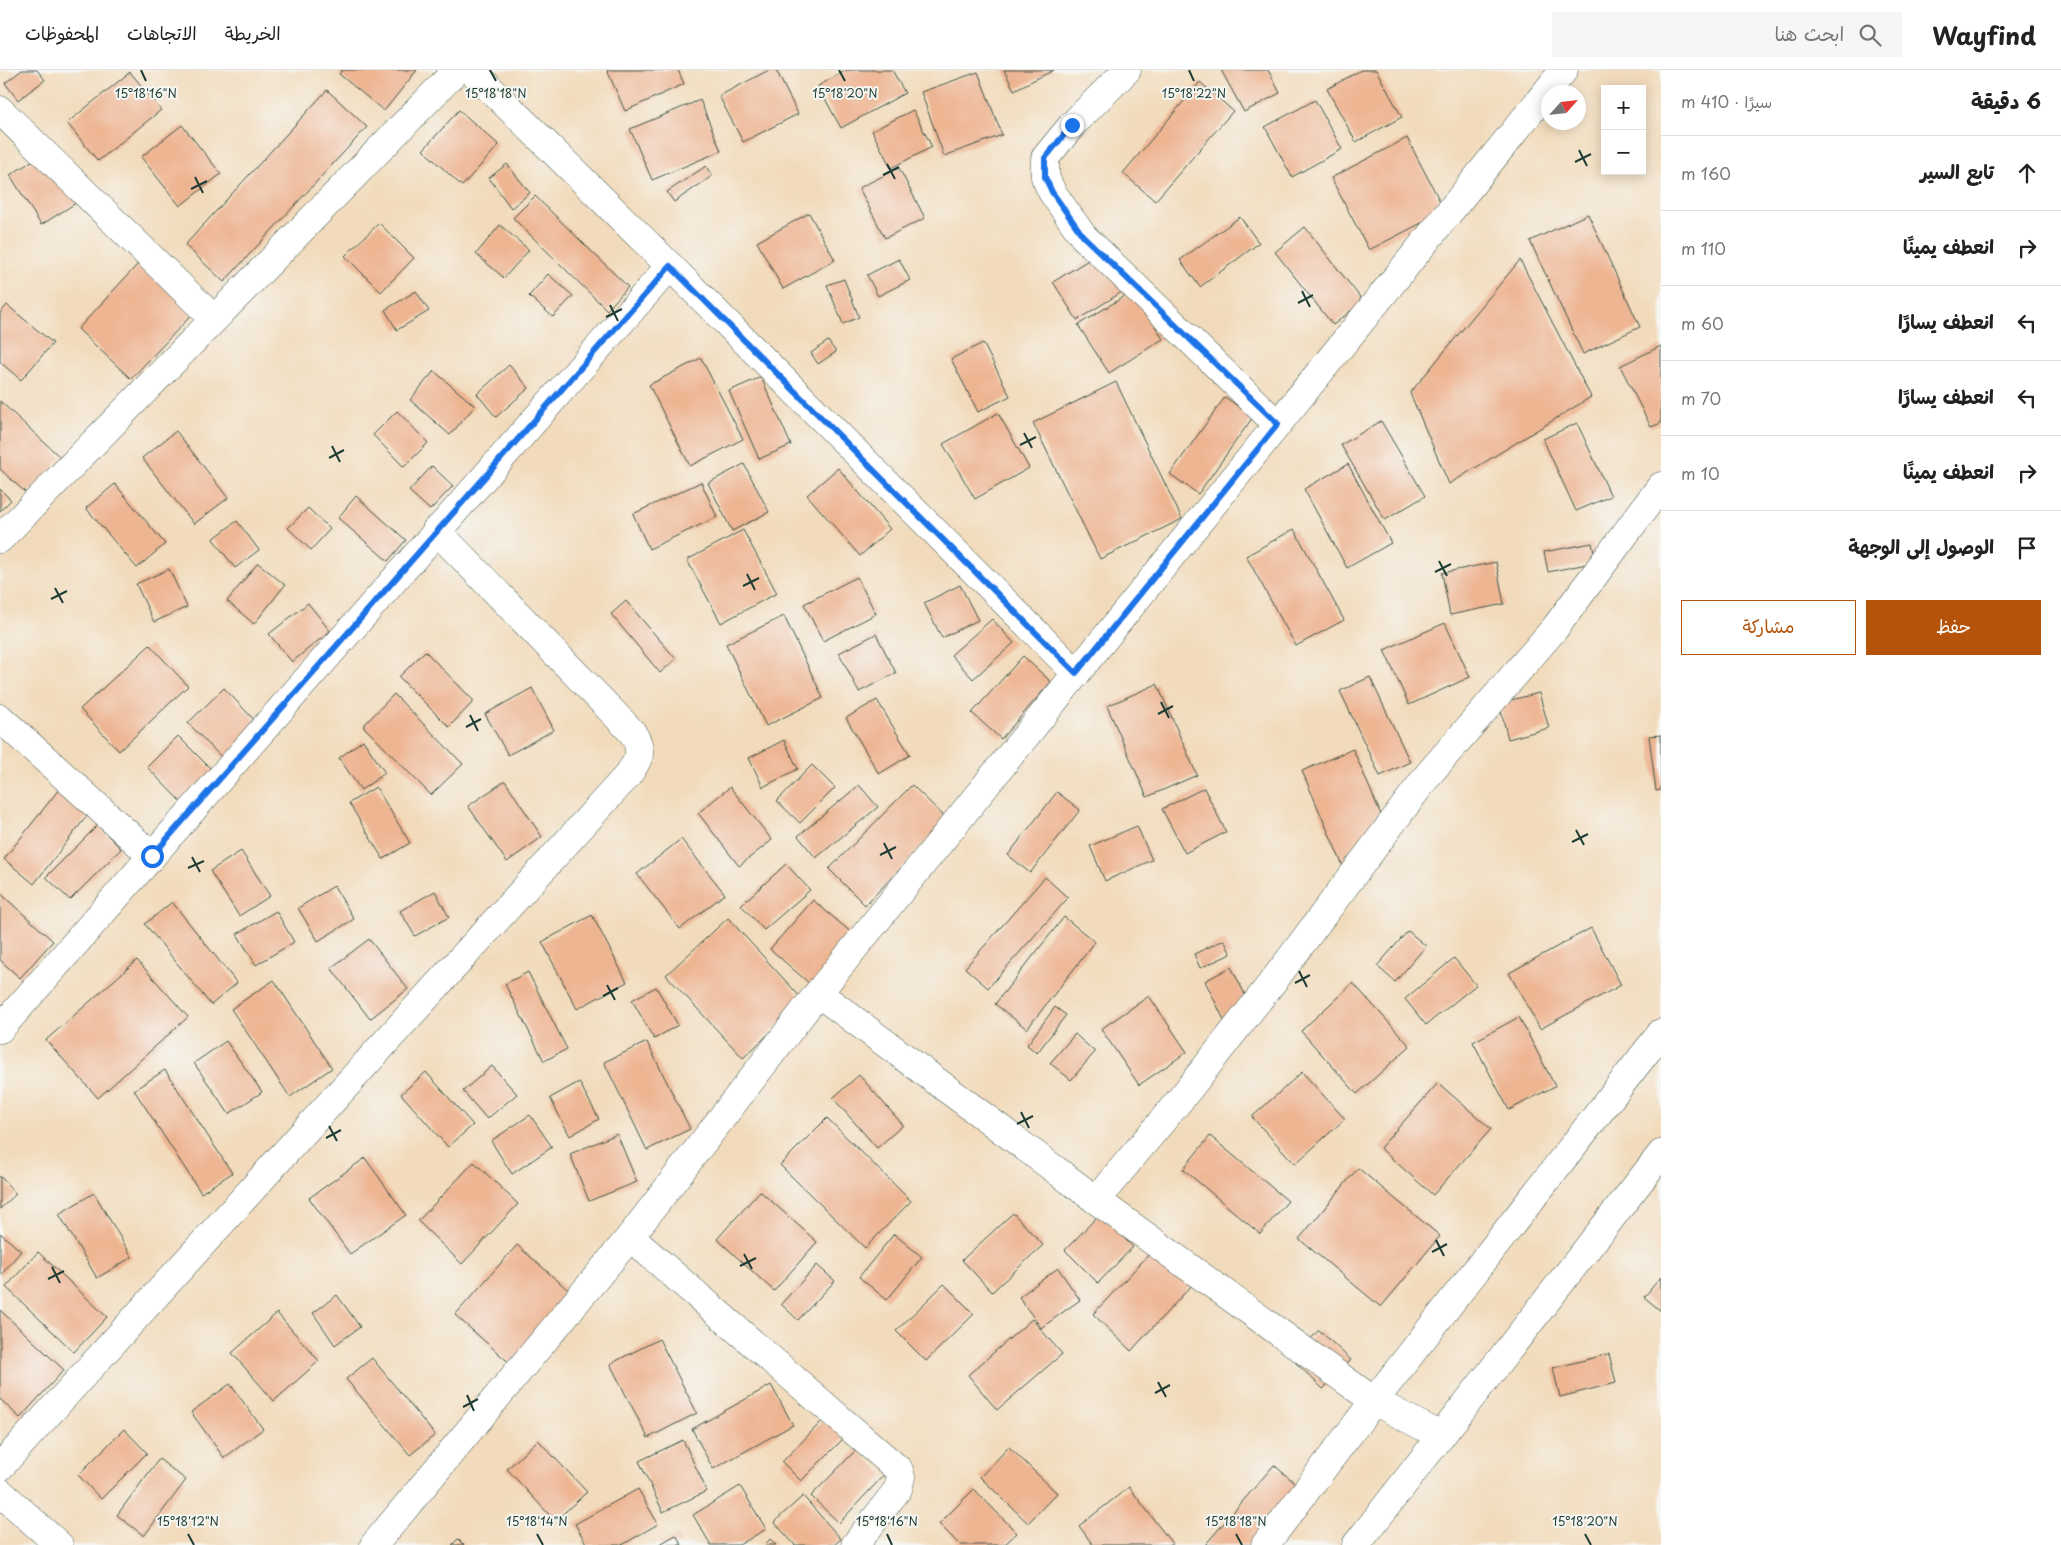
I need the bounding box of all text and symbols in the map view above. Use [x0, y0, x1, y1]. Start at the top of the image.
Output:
search box [1552, 12, 1902, 57]
text: Wayfind [1932, 17, 2036, 53]
text: المحفوظات [25, 19, 99, 46]
text: الاتجاهات [127, 19, 197, 46]
text: الخريطة [225, 19, 281, 46]
text: ابحث هنا [1774, 19, 1844, 47]
icon: search [1856, 21, 1884, 49]
text: 15°18'16"N [115, 84, 177, 102]
text: 15°18'18"N [465, 84, 527, 102]
text: 15°18'20"N [812, 84, 878, 102]
text: 15°18'22"N [1162, 84, 1226, 102]
text: 6 دقيقة [1971, 84, 2041, 116]
north arrow [1541, 85, 1586, 130]
map controls [1601, 85, 1646, 175]
button: + [1601, 85, 1646, 130]
text: سيرًا · 410 m [1681, 89, 1772, 113]
route end [1061, 114, 1084, 137]
button: − [1601, 130, 1646, 175]
text: تابع السير [1920, 157, 1994, 185]
icon: ahead [2013, 159, 2041, 187]
text: 160 m [1681, 161, 1731, 185]
text: انعطف يمينًا [1903, 232, 1994, 260]
icon: right [2013, 234, 2041, 262]
text: 110 m [1681, 236, 1726, 260]
text: انعطف يسارًا [1898, 307, 1994, 335]
icon: left [2013, 309, 2041, 337]
text: 60 m [1681, 311, 1724, 335]
text: انعطف يسارًا [1898, 382, 1994, 410]
icon: left [2013, 384, 2041, 412]
text: 70 m [1681, 386, 1721, 410]
text: انعطف يمينًا [1903, 457, 1994, 485]
icon: right [2013, 459, 2041, 487]
text: 10 m [1681, 461, 1720, 485]
text: الوصول إلى الوجهة [1848, 532, 1994, 560]
icon: arrive [2013, 534, 2041, 562]
button: مشاركة [1681, 600, 1856, 655]
button: حفظ [1866, 600, 2041, 655]
route start [141, 845, 164, 868]
text: 15°18'12"N [157, 1512, 219, 1530]
text: 15°18'14"N [506, 1512, 568, 1530]
text: 15°18'16"N [856, 1512, 918, 1530]
text: 15°18'18"N [1205, 1512, 1267, 1530]
text: 15°18'20"N [1552, 1512, 1618, 1530]

